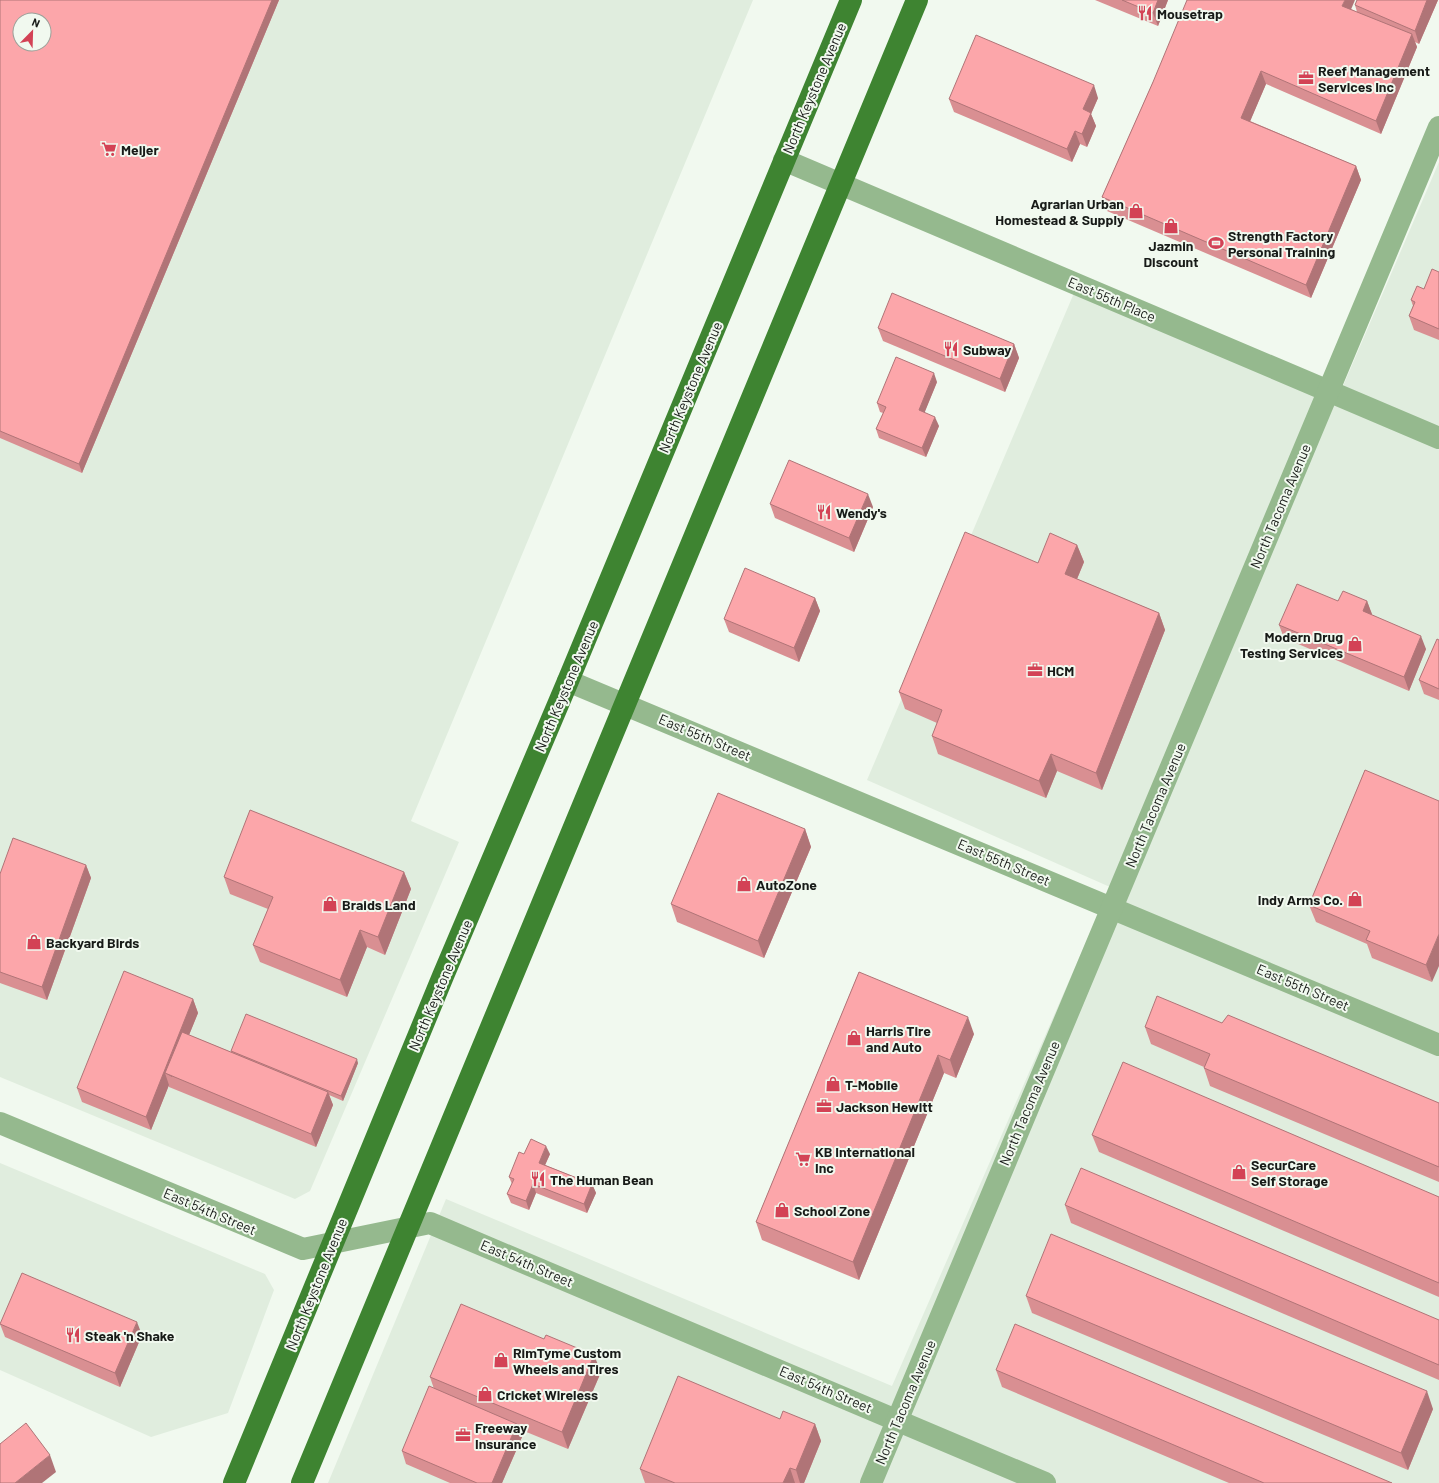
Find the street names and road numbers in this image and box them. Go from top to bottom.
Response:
street label: North Keystone Avenue [779,20,849,156]
street label: East 55th Place [1066,273,1158,325]
street label: North Keystone Avenue [655,319,725,455]
street label: North Tacoma Avenue [1246,441,1314,571]
street label: North Keystone Avenue [531,618,601,754]
street label: East 55th Street [656,710,754,764]
street label: North Tacoma Avenue [1121,740,1189,870]
street label: East 55th Street [955,835,1053,889]
street label: North Keystone Avenue [405,917,475,1053]
street label: East 55th Street [1254,960,1352,1014]
street label: North Tacoma Avenue [995,1038,1063,1168]
street label: East 54th Street [161,1184,259,1238]
street label: North Keystone Avenue [282,1215,350,1353]
street label: East 54th Street [478,1236,576,1290]
street label: North Tacoma Avenue [871,1337,939,1467]
street label: East 54th Street [777,1362,875,1416]

